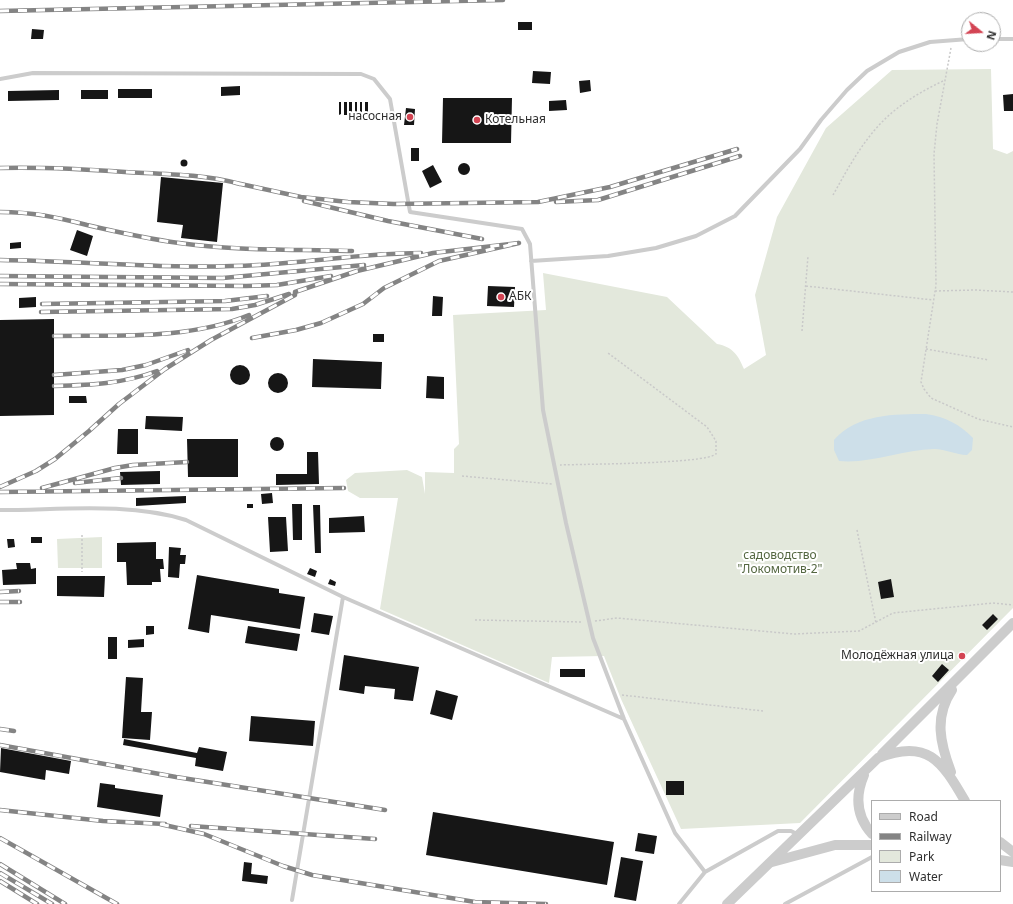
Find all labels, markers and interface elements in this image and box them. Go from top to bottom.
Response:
north arrow [961,12,1001,52]
text: N [983,29,1000,42]
place label: насосная [348,110,402,124]
marker: насосная [405,112,415,122]
place label: Котельная [485,113,546,127]
marker: Котельная [472,115,482,125]
place label: АБК [509,290,532,304]
marker: АБК [496,292,506,302]
park label: садоводство "Локомотив-2" [738,549,822,577]
place label: Молодёжная улица [841,649,954,663]
marker: Молодёжная улица [957,651,967,661]
legend [871,800,1001,892]
text: Road [909,808,938,825]
text: Railway [909,828,952,845]
text: Park [909,848,934,865]
text: Water [909,868,943,885]

